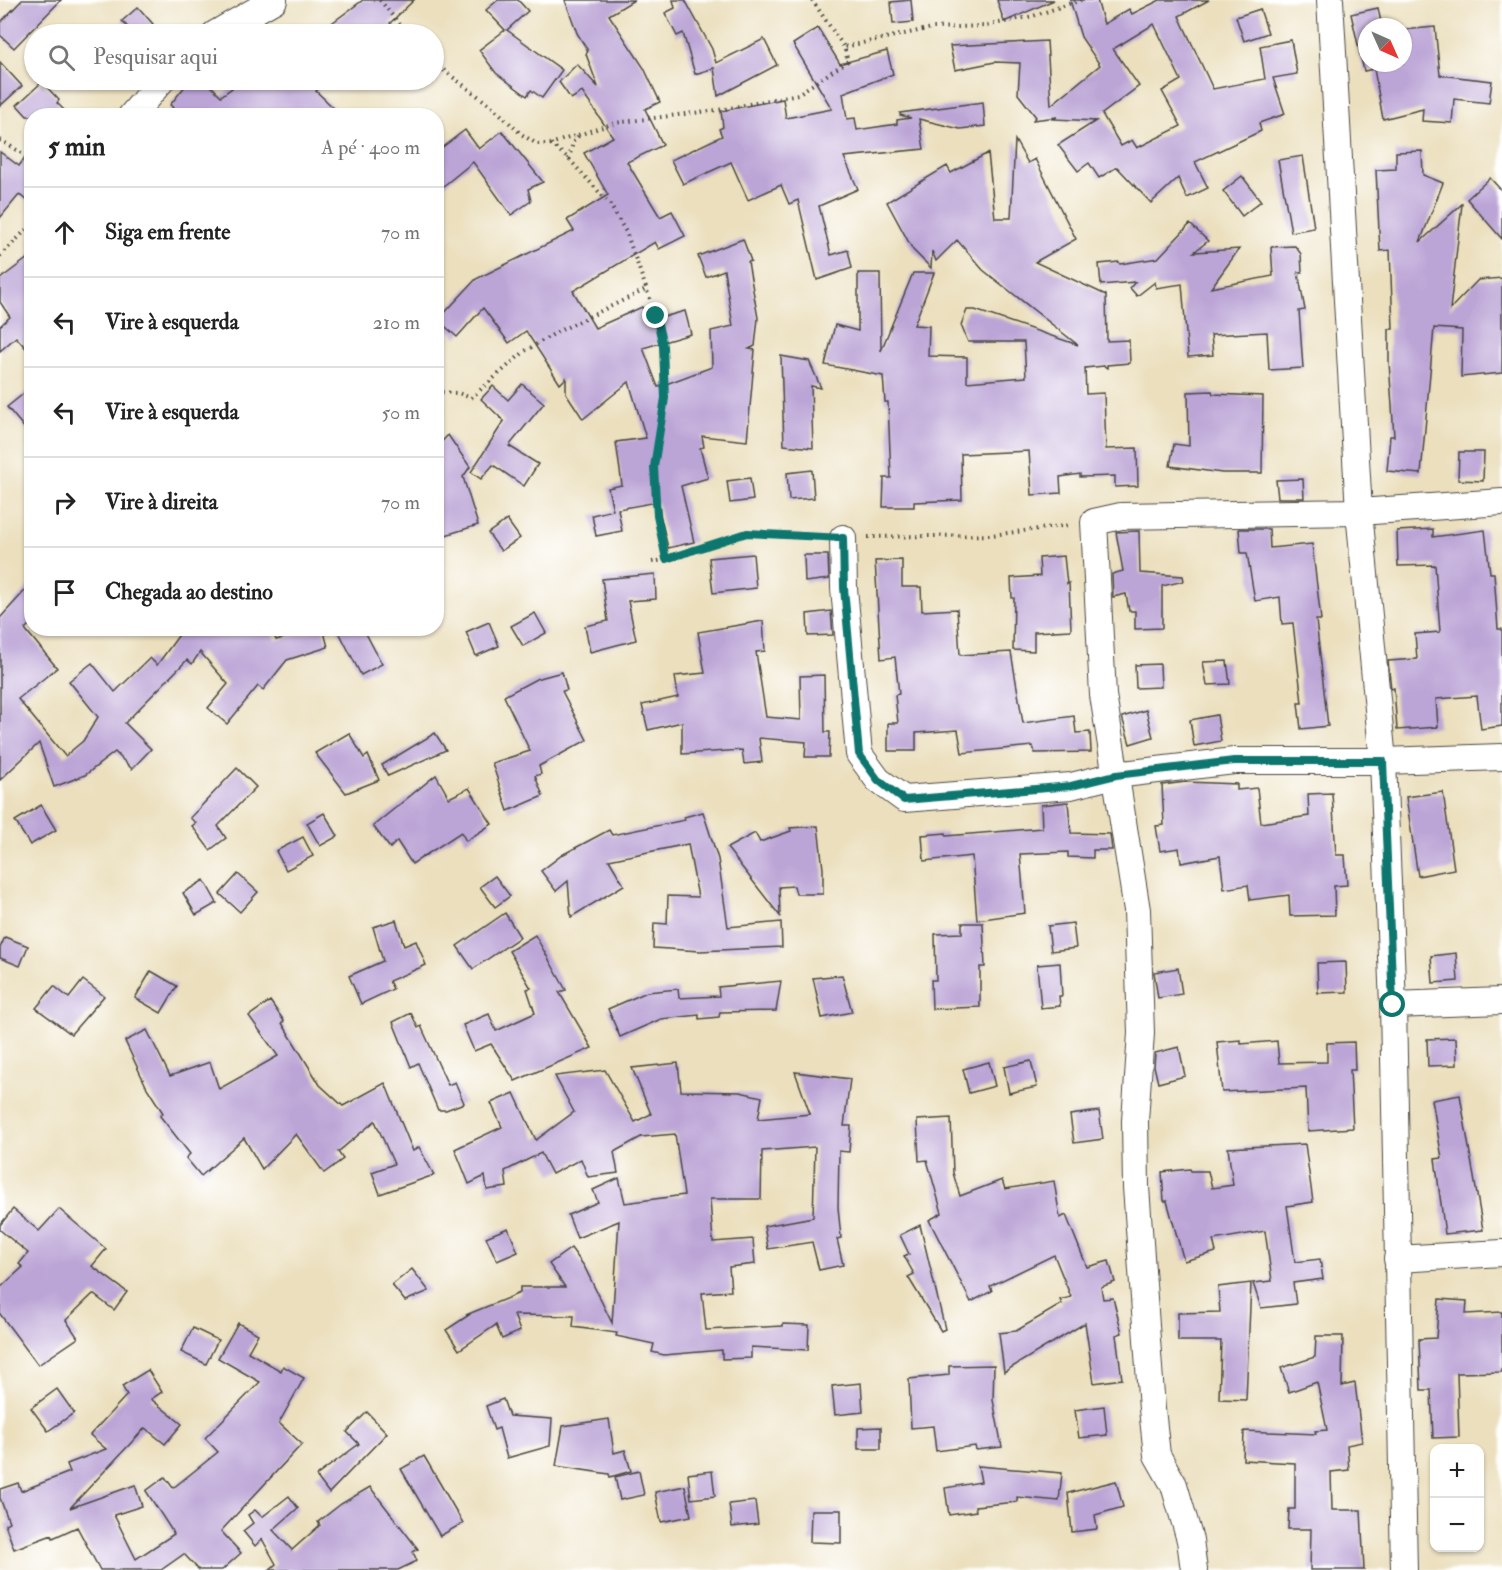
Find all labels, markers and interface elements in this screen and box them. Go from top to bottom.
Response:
north arrow [1358,18,1412,72]
search box [24,24,444,90]
icon: search [45,41,78,74]
text: Pesquisar aqui [93,43,218,71]
text: 5 min [48,131,105,163]
text: A pé · 400 m [321,135,420,160]
icon: ahead [48,216,81,249]
text: Siga em frente [105,218,230,246]
text: 70 m [381,220,420,245]
route end [642,302,668,328]
icon: left [48,306,81,339]
text: Vire à esquerda [105,308,239,336]
text: 210 m [373,310,420,335]
icon: left [48,396,81,429]
text: Vire à esquerda [105,398,239,426]
text: 50 m [381,400,420,425]
icon: right [48,486,81,519]
text: Vire à direita [105,488,218,516]
text: 70 m [381,490,420,515]
icon: arrive [48,576,81,609]
text: Chegada ao destino [105,578,273,606]
route start [1379,991,1405,1017]
map controls [1430,1444,1484,1552]
button: + [1430,1444,1484,1498]
button: − [1430,1498,1484,1552]

